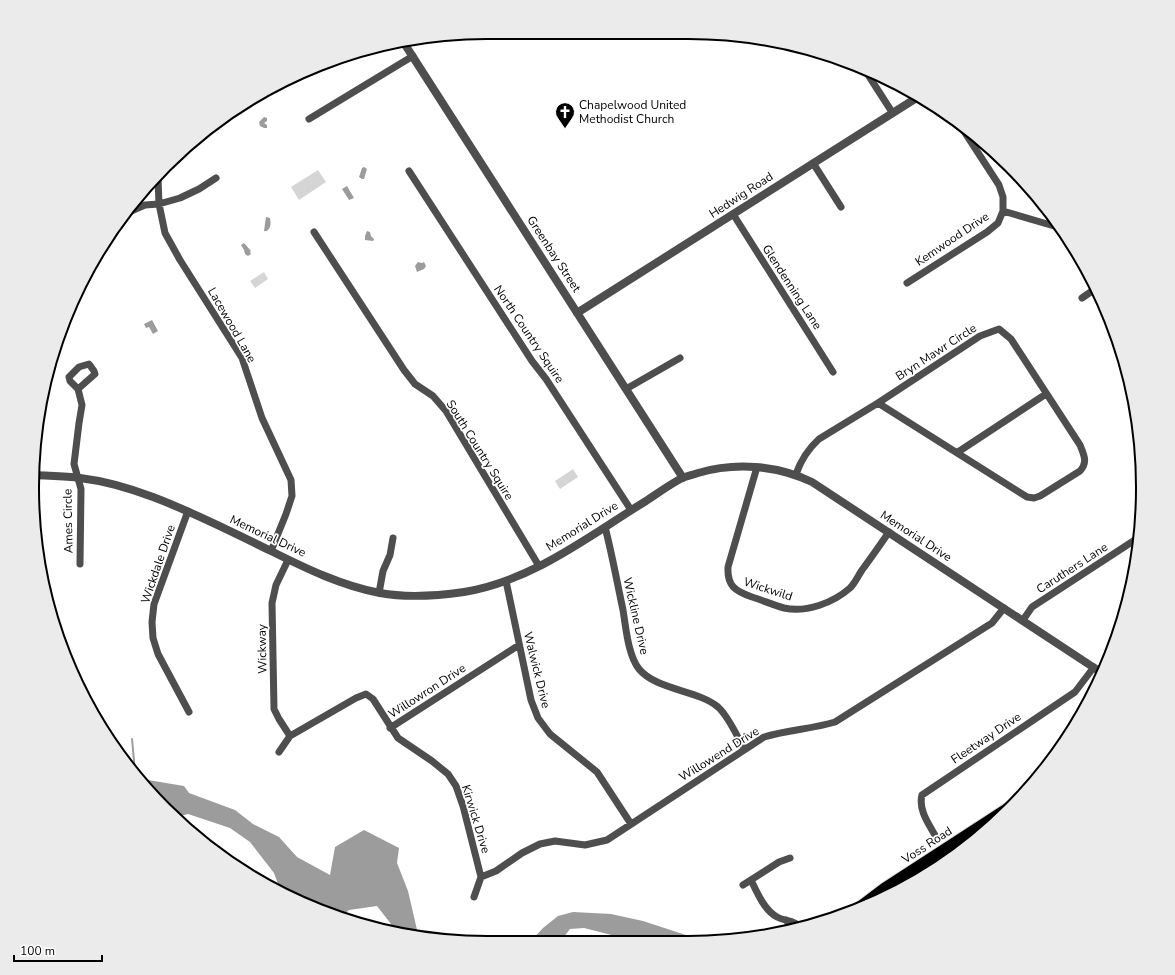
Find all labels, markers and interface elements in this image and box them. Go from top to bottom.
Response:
place label: Chapelwood United Methodist Church [579,97,686,127]
church icon: Chapelwood United Methodist Church [554,101,576,129]
street label: Hedwig Road [706,168,776,222]
street label: Kemwood Drive [912,208,992,270]
street label: Greenbay Street [523,213,585,296]
street label: Glendenning Lane [759,241,825,333]
street label: North Country Squire [490,282,568,386]
street label: Lacewood Lane [204,285,260,365]
street label: Bryn Mawr Circle [892,320,980,384]
street label: South Country Squire [443,397,517,503]
street label: Ames Circle [59,488,77,554]
street label: Memorial Drive [543,497,621,555]
street label: Memorial Drive [877,507,955,565]
street label: Memorial Drive [227,511,309,561]
street label: Wickdale Drive [137,523,179,605]
street label: Caruthers Lane [1033,539,1111,597]
street label: Wickwild [741,574,795,604]
street label: Wickline Drive [619,576,653,656]
street label: Wickway [254,623,270,674]
street label: Walwick Drive [520,630,554,710]
street label: Willowron Drive [385,660,469,722]
street label: Fleetway Drive [948,709,1024,767]
street label: Willowend Drive [676,723,762,785]
street label: Kirwick Drive [458,783,494,855]
street label: Voss Road [898,823,955,868]
scale bar [14,937,102,963]
text: 100 m [20,943,55,959]

